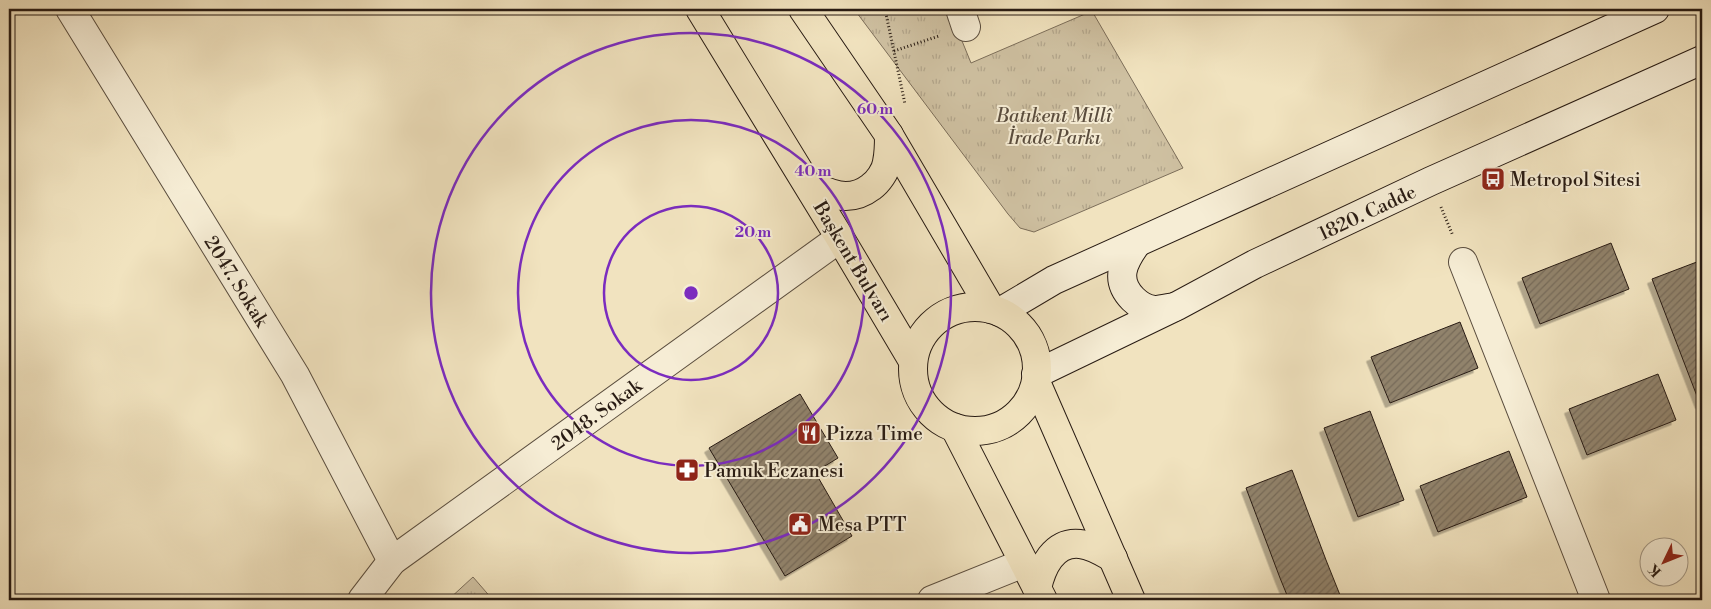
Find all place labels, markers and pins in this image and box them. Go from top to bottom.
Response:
bus stop icon: Metropol Sitesi [1480,166,1506,192]
place label: Metropol Sitesi [1510,168,1641,192]
centre of rings [682,284,700,302]
restaurant icon: Pizza Time [796,420,822,446]
place label: Pizza Time [826,422,923,446]
pharmacy icon: Pamuk Eczanesi [674,457,700,483]
place label: Pamuk Eczanesi [704,459,844,483]
public building icon: Mesa PTT [787,511,813,537]
place label: Mesa PTT [818,513,906,537]

